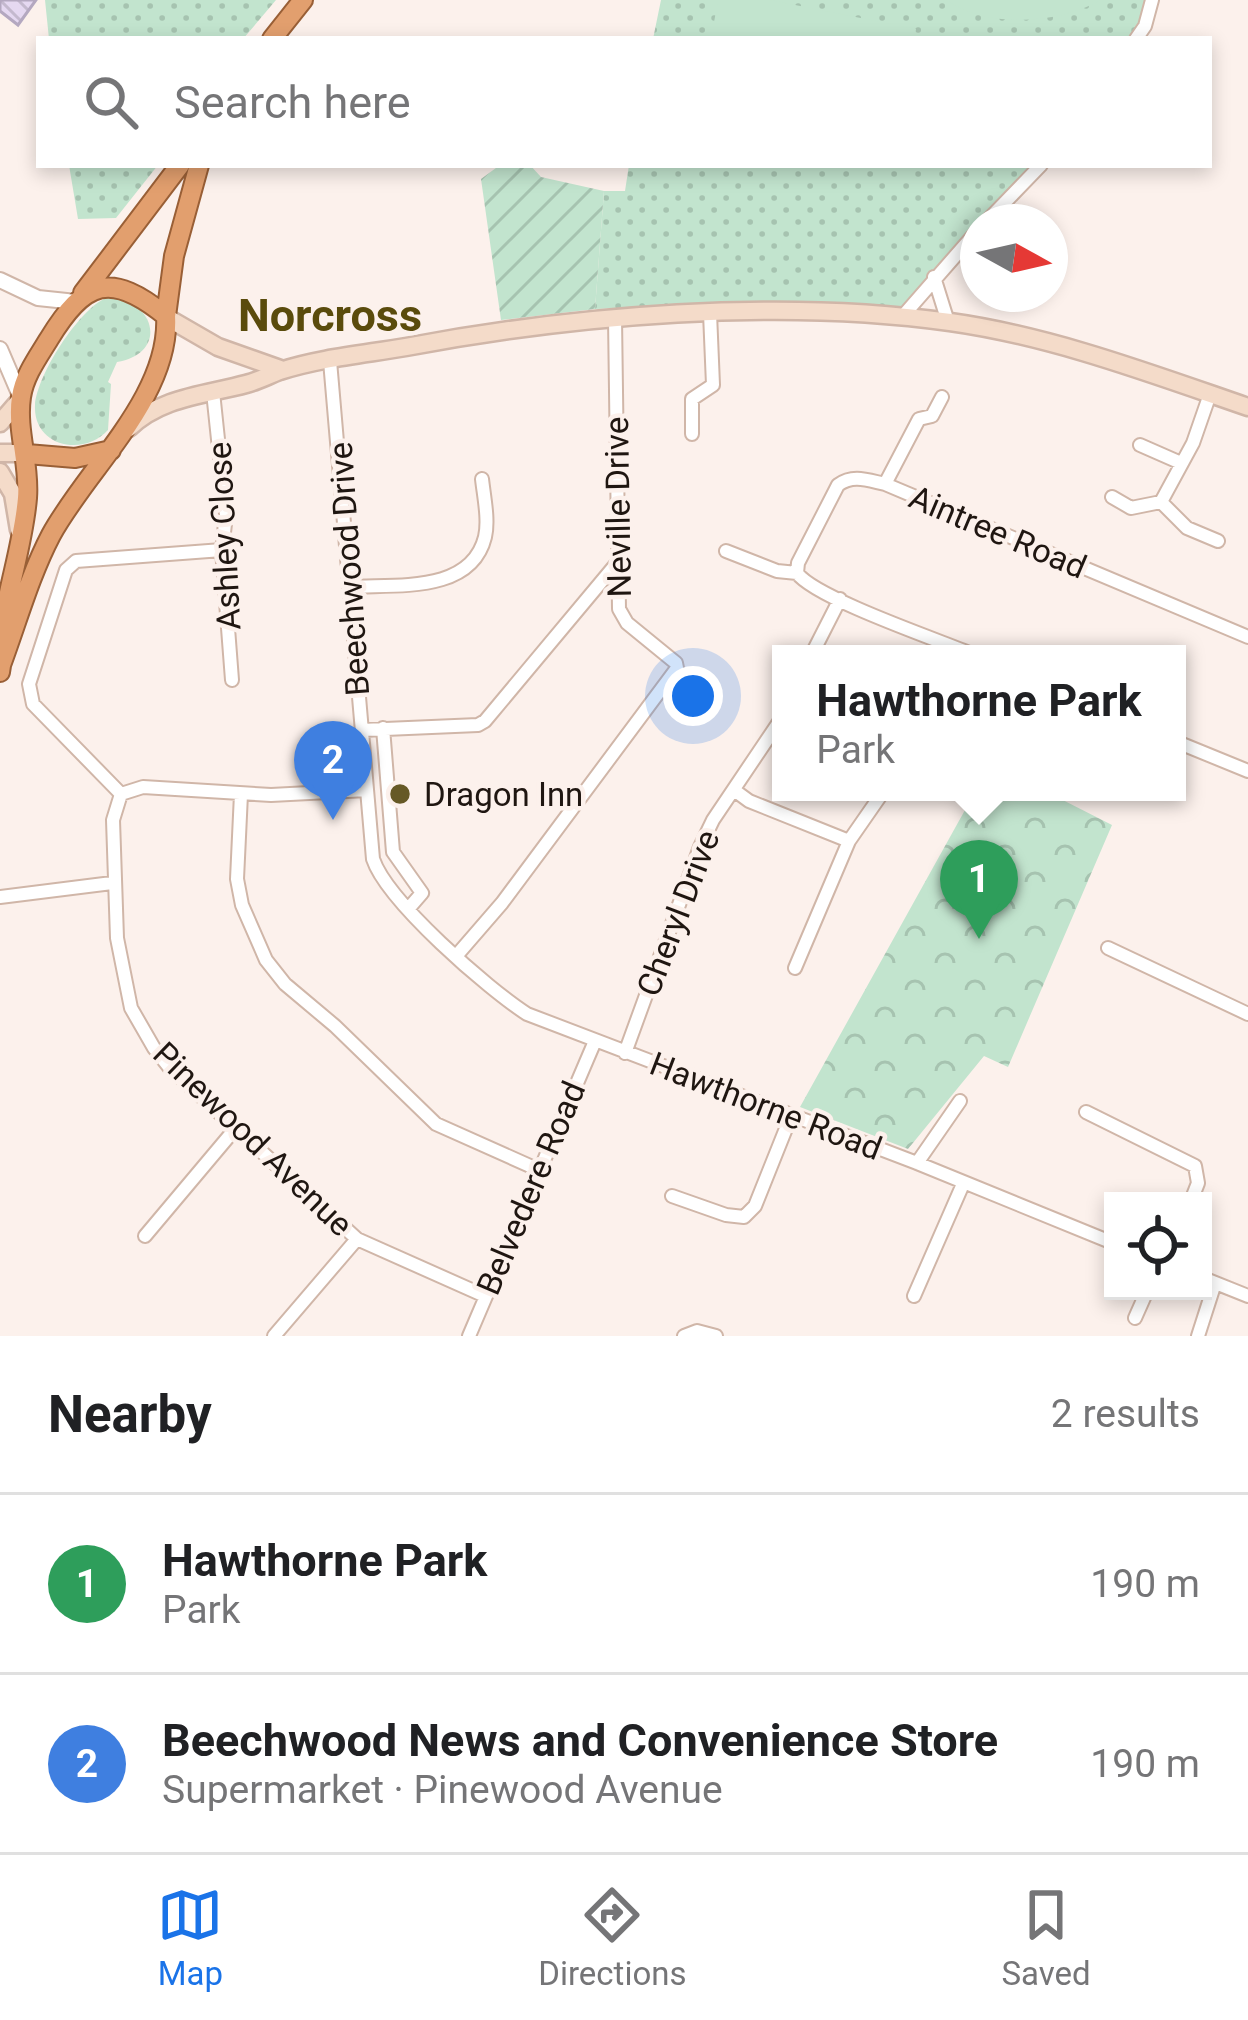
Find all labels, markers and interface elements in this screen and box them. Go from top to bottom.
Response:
search box [36,36,1212,168]
icon: search [78,69,144,135]
text: Search here [174,76,411,129]
north arrow [960,204,1068,312]
district label: Norcross [238,289,422,342]
street label: Neville Drive [597,416,639,598]
street label: Ashley Close [200,441,248,631]
street label: Beechwood Drive [321,441,377,697]
street label: Aintree Road [904,477,1092,587]
popup [772,645,1186,801]
your location [663,666,723,726]
text: Hawthorne Park [816,674,1142,727]
pin: 2 [294,721,372,820]
text: Park [816,727,895,773]
place label: Dragon Inn [424,775,583,814]
marker: Dragon Inn [387,781,413,807]
street label: Cheryl Drive [629,825,727,1001]
pin: 1 [940,840,1018,939]
street label: Pinewood Avenue [145,1034,361,1244]
street label: Hawthorne Road [645,1044,887,1168]
street label: Belvedere Road [469,1076,593,1300]
map controls [1104,1192,1212,1300]
button: locate [1104,1192,1212,1300]
text: Nearby [48,1385,212,1444]
text: 2 results [1051,1391,1200,1437]
text: Hawthorne Park [162,1534,487,1587]
text: 1 [76,1561,98,1607]
text: 190 m [1090,1561,1200,1607]
text: Park [162,1587,241,1633]
text: Beechwood News and Convenience Store [162,1714,998,1767]
text: 2 [76,1741,98,1787]
text: 190 m [1090,1741,1200,1787]
text: Supermarket · Pinewood Avenue [162,1767,723,1813]
tab: Map [157,1882,223,1993]
tab: Directions [538,1882,687,1993]
tab: Saved [1001,1882,1091,1993]

